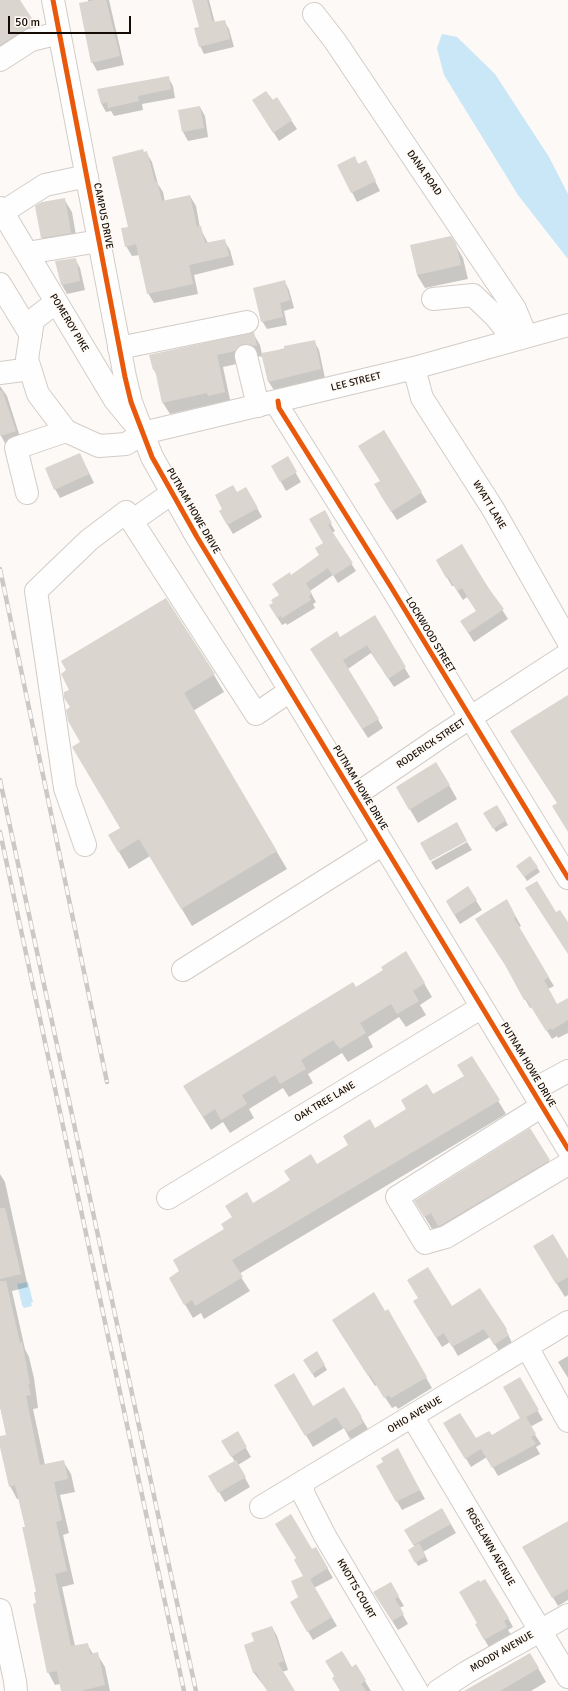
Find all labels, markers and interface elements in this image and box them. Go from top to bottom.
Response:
scale bar [10,8,133,34]
text: 50 m [15,15,40,30]
street label: DANA ROAD [404,148,444,198]
street label: CAMPUS DRIVE [91,182,115,250]
street label: POMEROY PIKE [47,292,91,354]
street label: LEE STREET [330,370,382,394]
street label: PUTNAM HOWE DRIVE [164,466,222,556]
street label: WYATT LANE [470,479,508,531]
street label: LOCKWOOD STREET [403,595,457,675]
street label: RODERICK STREET [394,717,468,771]
street label: PUTNAM HOWE DRIVE [330,743,390,833]
street label: PUTNAM HOWE DRIVE [498,1020,558,1110]
street label: OAK TREE LANE [292,1079,358,1125]
street label: OHIO AVENUE [386,1394,444,1436]
street label: ROSELAWN AVENUE [463,1506,517,1588]
street label: KNOTTS COURT [334,1557,378,1621]
street label: MOODY AVENUE [468,1629,536,1675]

